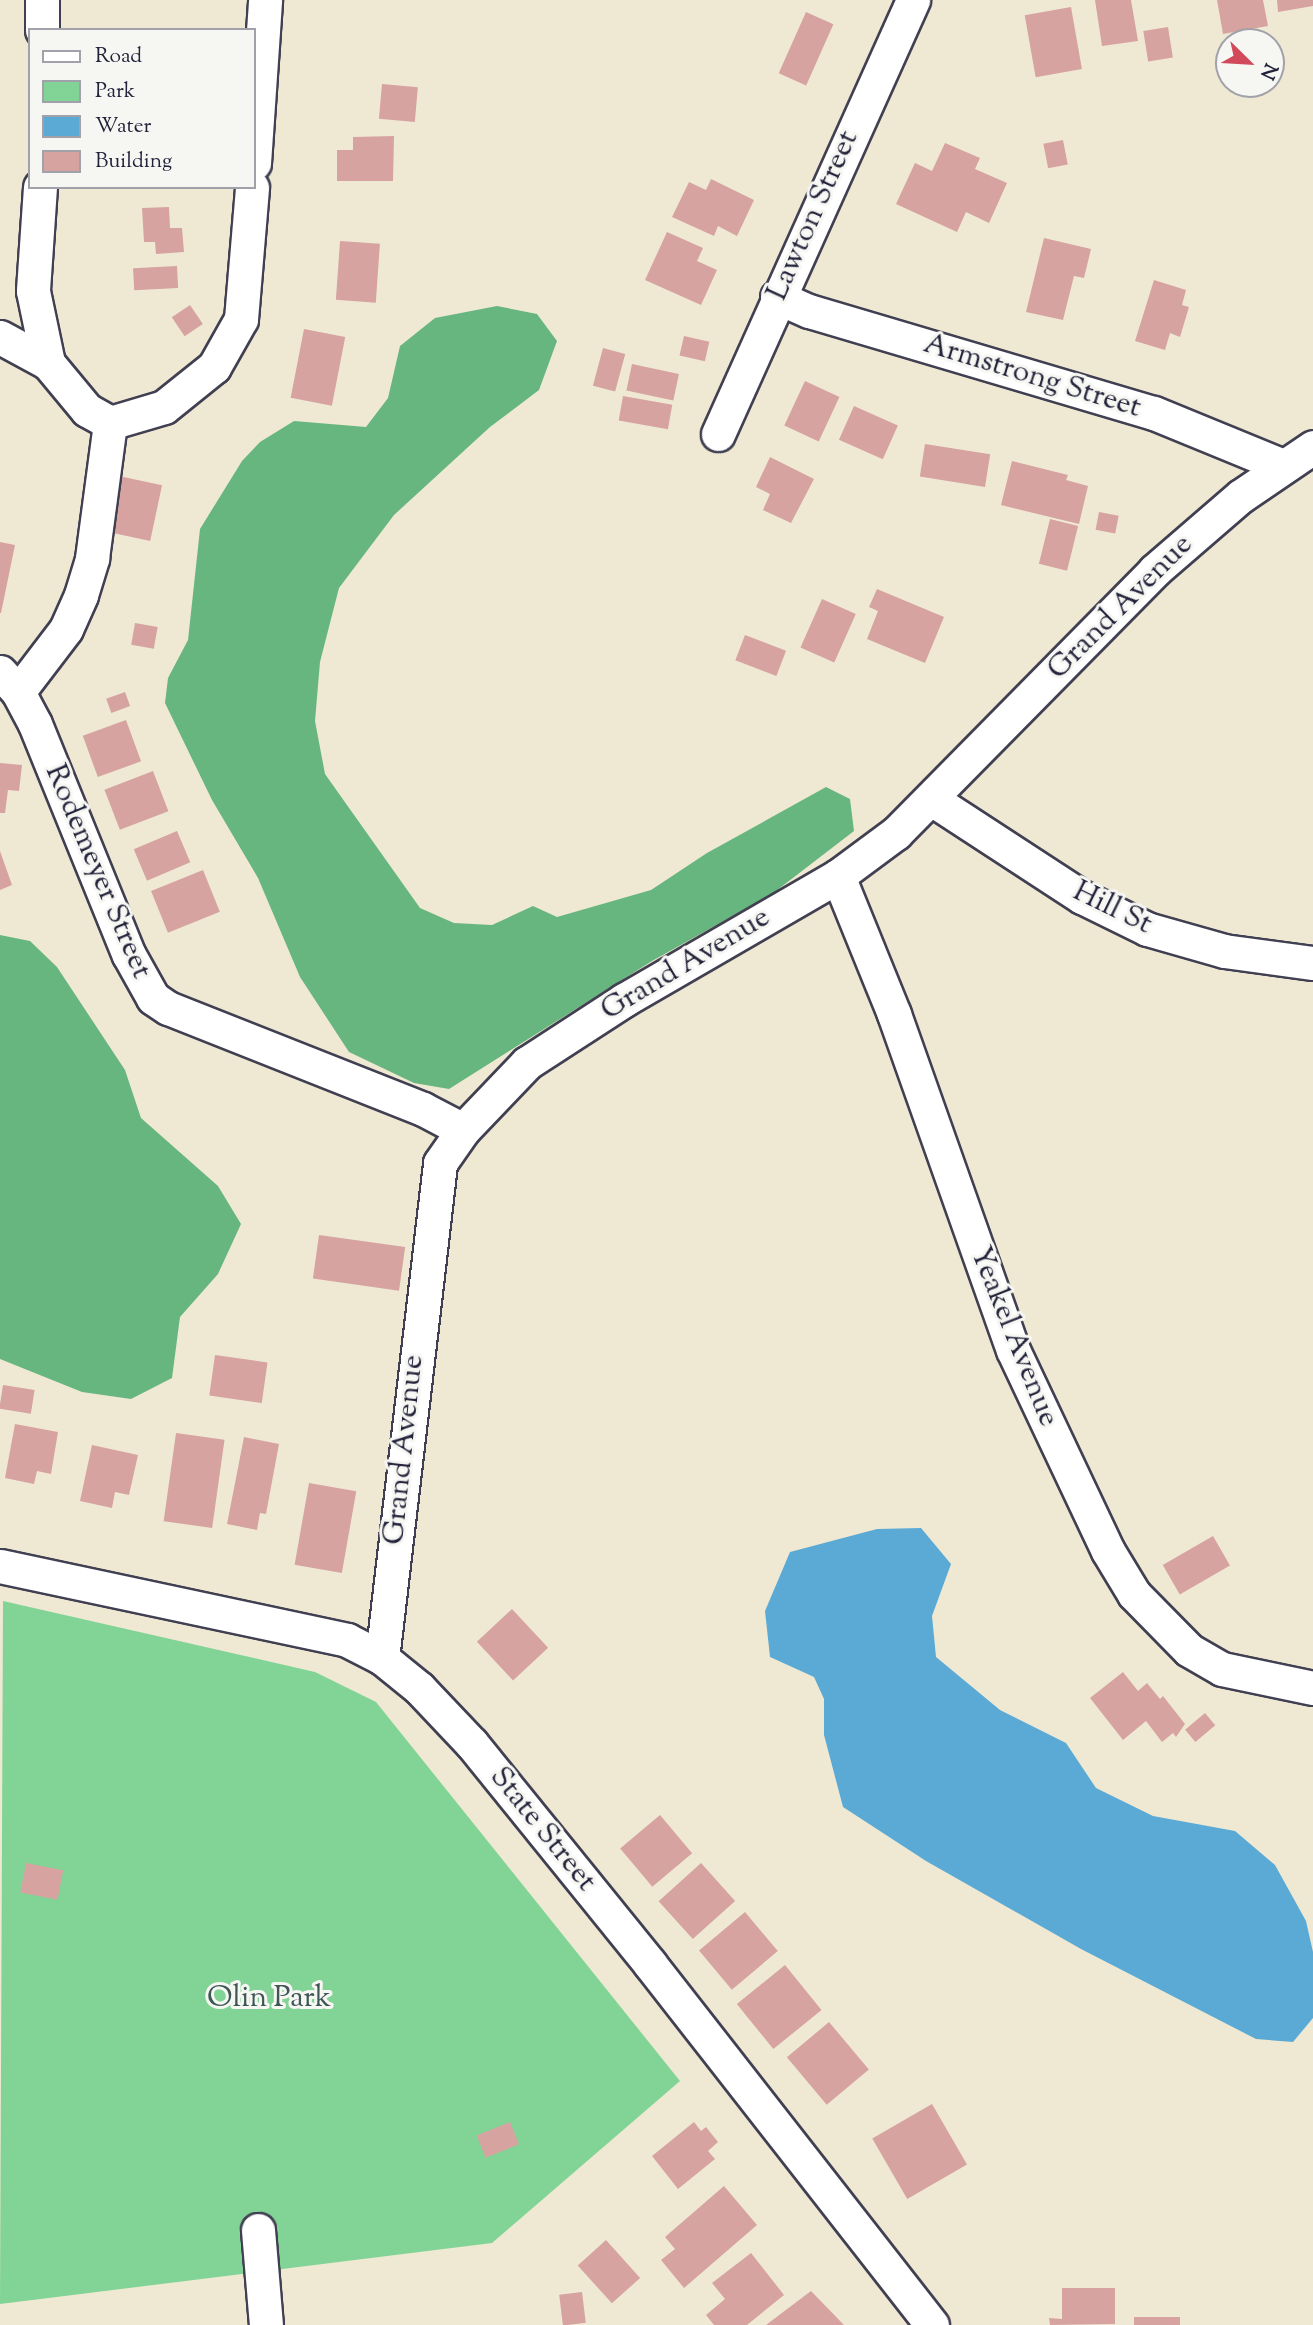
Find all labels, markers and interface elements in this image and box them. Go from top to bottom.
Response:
legend [28,28,256,189]
north arrow [1215,28,1285,98]
text: Road [95,42,142,72]
text: N [1252,59,1283,83]
text: Park [95,77,135,107]
text: Water [95,112,151,142]
street label: Lawton Street [761,125,867,307]
text: Building [95,147,172,177]
street label: Armstrong Street [919,327,1145,427]
street label: Grand Avenue [1041,528,1201,688]
street label: Rodemeyer Street [36,759,158,985]
street label: Hill St [1067,875,1157,943]
street label: Grand Avenue [595,900,777,1030]
street label: Yeakel Avenue [961,1242,1065,1432]
street label: Grand Avenue [377,1353,433,1547]
street label: State Street [481,1760,603,1900]
park label: Olin Park [207,1981,331,2017]

